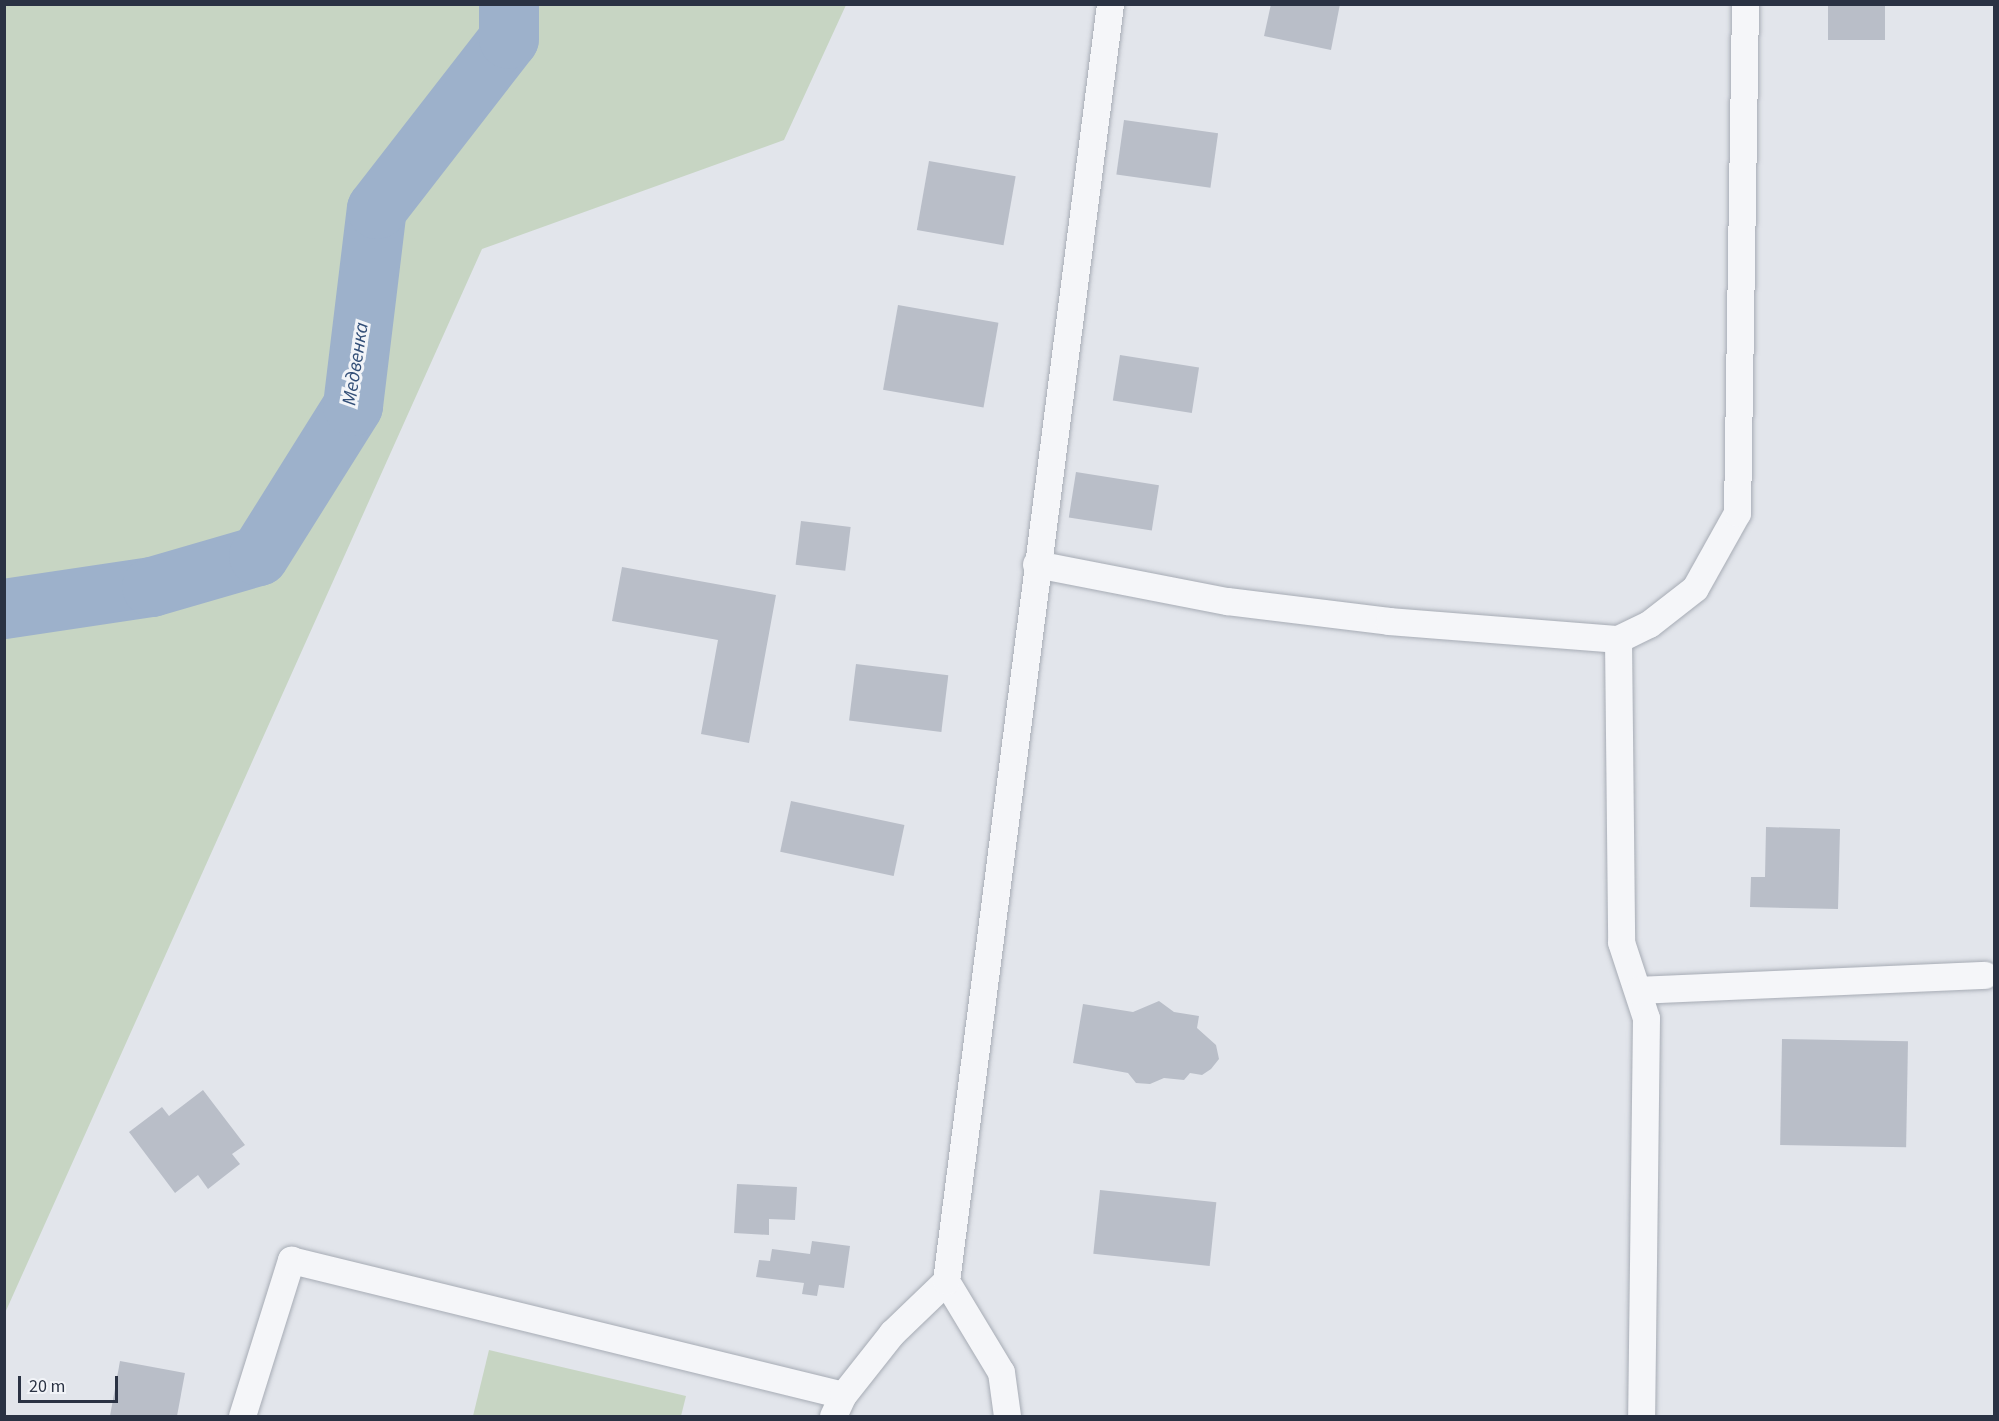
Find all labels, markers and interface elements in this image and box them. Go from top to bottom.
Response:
water label: Медвенка [338,321,374,407]
scale bar [21,1364,122,1402]
text: 20 m [29,1374,65,1399]

